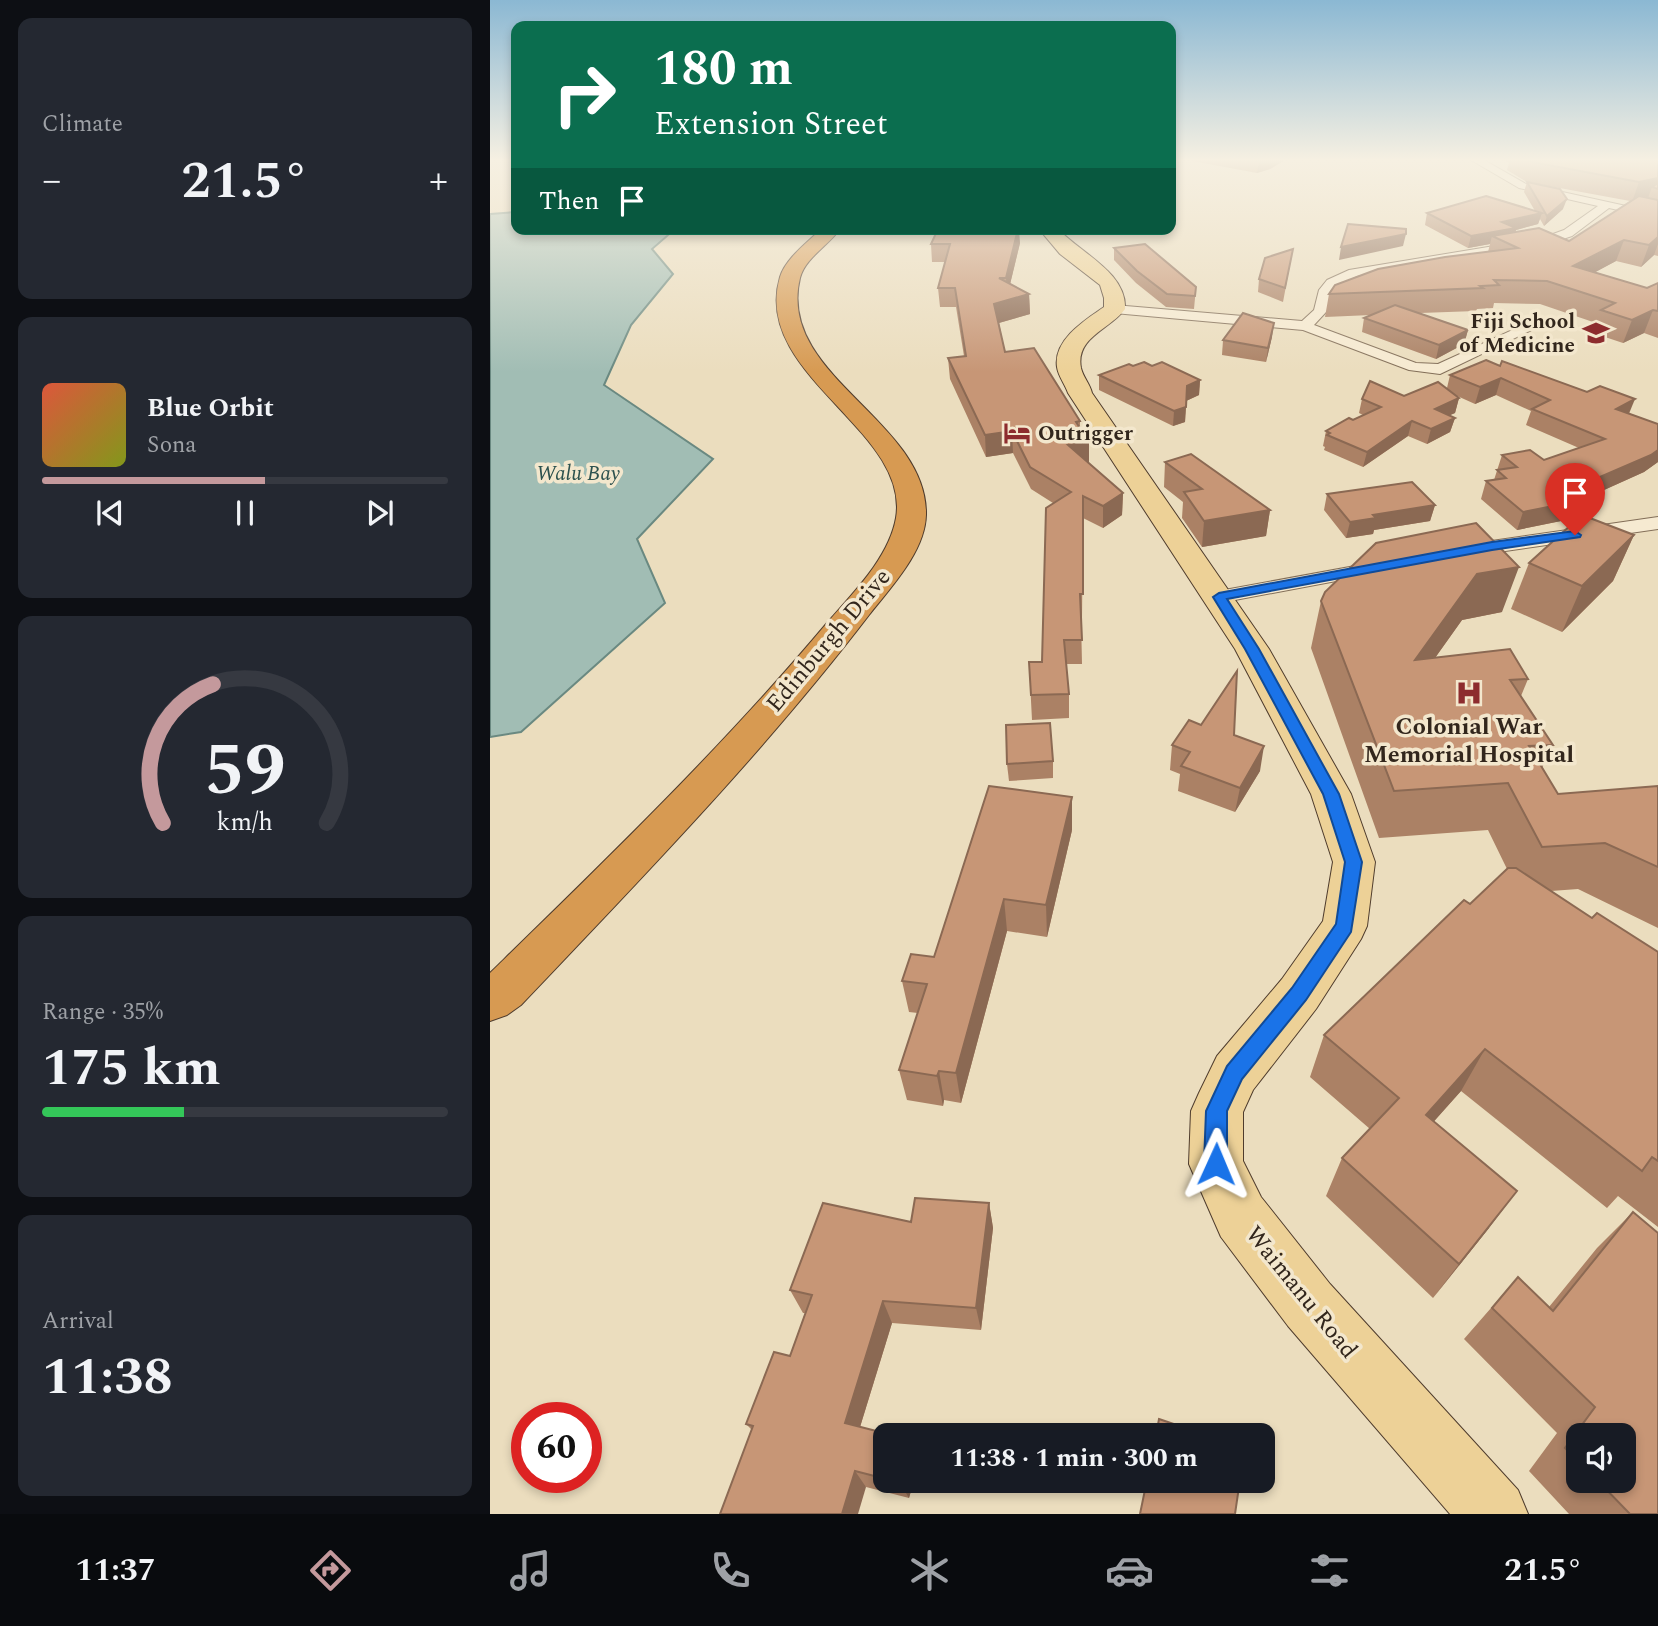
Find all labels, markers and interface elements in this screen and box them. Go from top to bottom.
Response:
text: 180 m [654,32,793,107]
icon: right [539,49,630,140]
text: Extension Street [654,100,888,149]
text: Climate [42,107,123,142]
text: 21.5° [181,142,309,221]
text: − [42,152,61,210]
text: + [429,152,448,210]
text: Then [539,181,599,221]
icon: arrive [613,182,651,220]
place label: Fiji School of Medicine [1459,306,1575,362]
school or university icon: Fiji School of Medicine [1581,318,1611,348]
text: Blue Orbit [147,388,274,428]
hotel icon: Outrigger [1002,418,1032,448]
place label: Outrigger [1038,418,1133,450]
text: Sona [147,428,197,463]
water label: Walu Bay [536,458,620,490]
pin [1545,463,1605,535]
icon: arrive [1556,474,1594,512]
icon: previous [91,494,129,532]
icon: pause [226,494,264,532]
icon: next [361,494,399,532]
street label: Edinburgh Drive [758,561,900,721]
hospital icon: Colonial War Memorial Hospital [1454,678,1484,708]
place label: Colonial War Memorial Hospital [1364,709,1574,773]
text: 59 [204,716,286,827]
text: km/h [217,804,273,842]
text: Range · 35% [42,995,163,1030]
text: 175 km [42,1029,221,1108]
position arrow [1179,1127,1253,1201]
street label: Waimanu Road [1236,1218,1366,1367]
text: Arrival [42,1304,114,1339]
text: 11:38 [42,1338,173,1417]
speed limit sign: 60 [511,1402,602,1493]
map controls [1566,1423,1636,1493]
button: sound [1566,1423,1636,1493]
text: 11:38 · 1 min · 300 m [950,1438,1198,1478]
text: 11:37 [75,1546,156,1595]
icon: directions [306,1546,355,1595]
icon: music [506,1546,555,1595]
icon: phone [706,1546,755,1595]
icon: climate [905,1546,954,1595]
icon: car [1105,1546,1154,1595]
icon: filters [1305,1546,1354,1595]
text: 21.5° [1504,1546,1583,1595]

